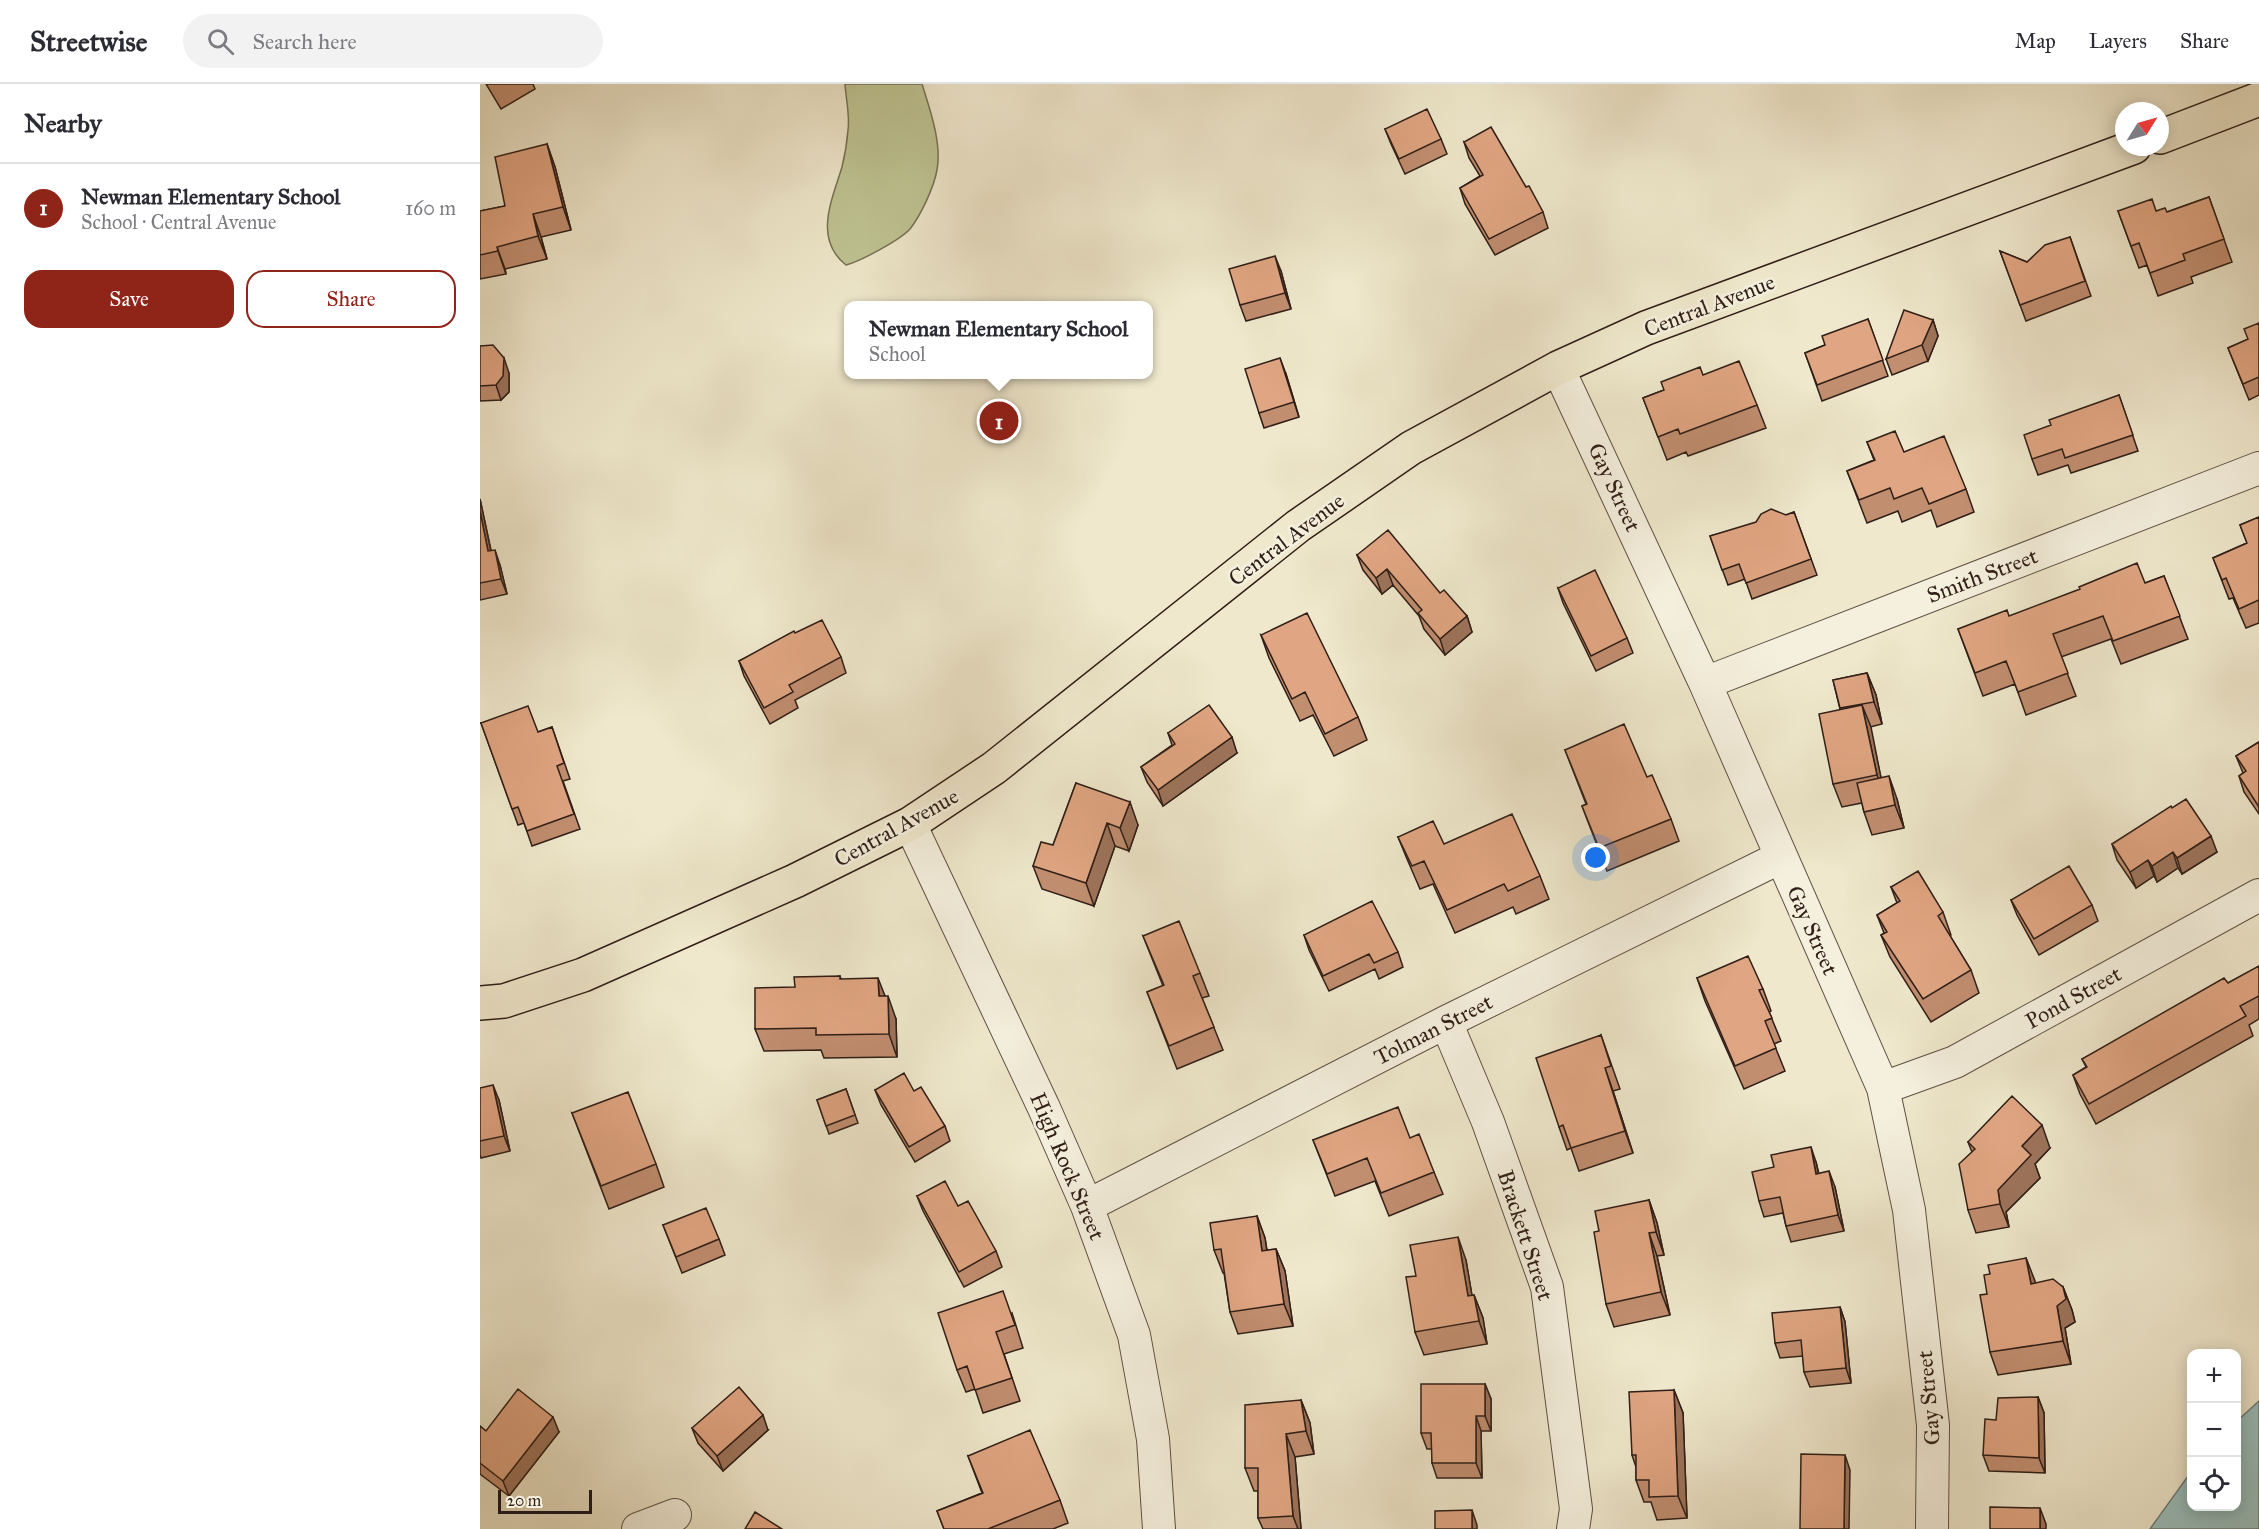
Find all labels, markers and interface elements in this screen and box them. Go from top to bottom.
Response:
search box [183,14,603,68]
text: Streetwise [30,24,147,59]
icon: search [204,25,237,58]
text: Search here [252,28,357,55]
text: Map [2015,28,2056,54]
text: Layers [2089,28,2147,54]
text: Share [2180,28,2229,54]
north arrow [2115,102,2169,156]
text: Nearby [24,107,102,139]
text: Newman Elementary School [81,183,340,210]
text: 1 [40,196,47,220]
text: 160 m [405,196,456,220]
text: School · Central Avenue [81,210,276,234]
street label: Central Avenue [1640,268,1778,343]
button: Save [24,270,234,328]
button: Share [246,270,456,328]
popup [844,301,1153,379]
text: Newman Elementary School [869,315,1128,342]
text: School [869,342,926,366]
pin: 1 [980,398,1018,444]
street label: Gay Street [1582,439,1647,536]
street label: Central Avenue [1223,487,1350,592]
street label: Smith Street [1923,542,2042,609]
street label: Central Avenue [829,782,963,873]
your location [1581,843,1610,872]
street label: Gay Street [1781,881,1844,979]
street label: Pond Street [2020,960,2126,1035]
street label: Tolman Street [1369,988,1497,1071]
street label: High Rock Street [1024,1088,1111,1244]
street label: Brackett Street [1492,1167,1559,1304]
street label: Gay Street [1911,1349,1946,1446]
map controls [2187,1349,2241,1511]
button: + [2187,1349,2241,1403]
button: − [2187,1403,2241,1457]
button: locate [2187,1457,2241,1511]
scale bar [498,1487,592,1514]
text: 20 m [507,1491,541,1510]

